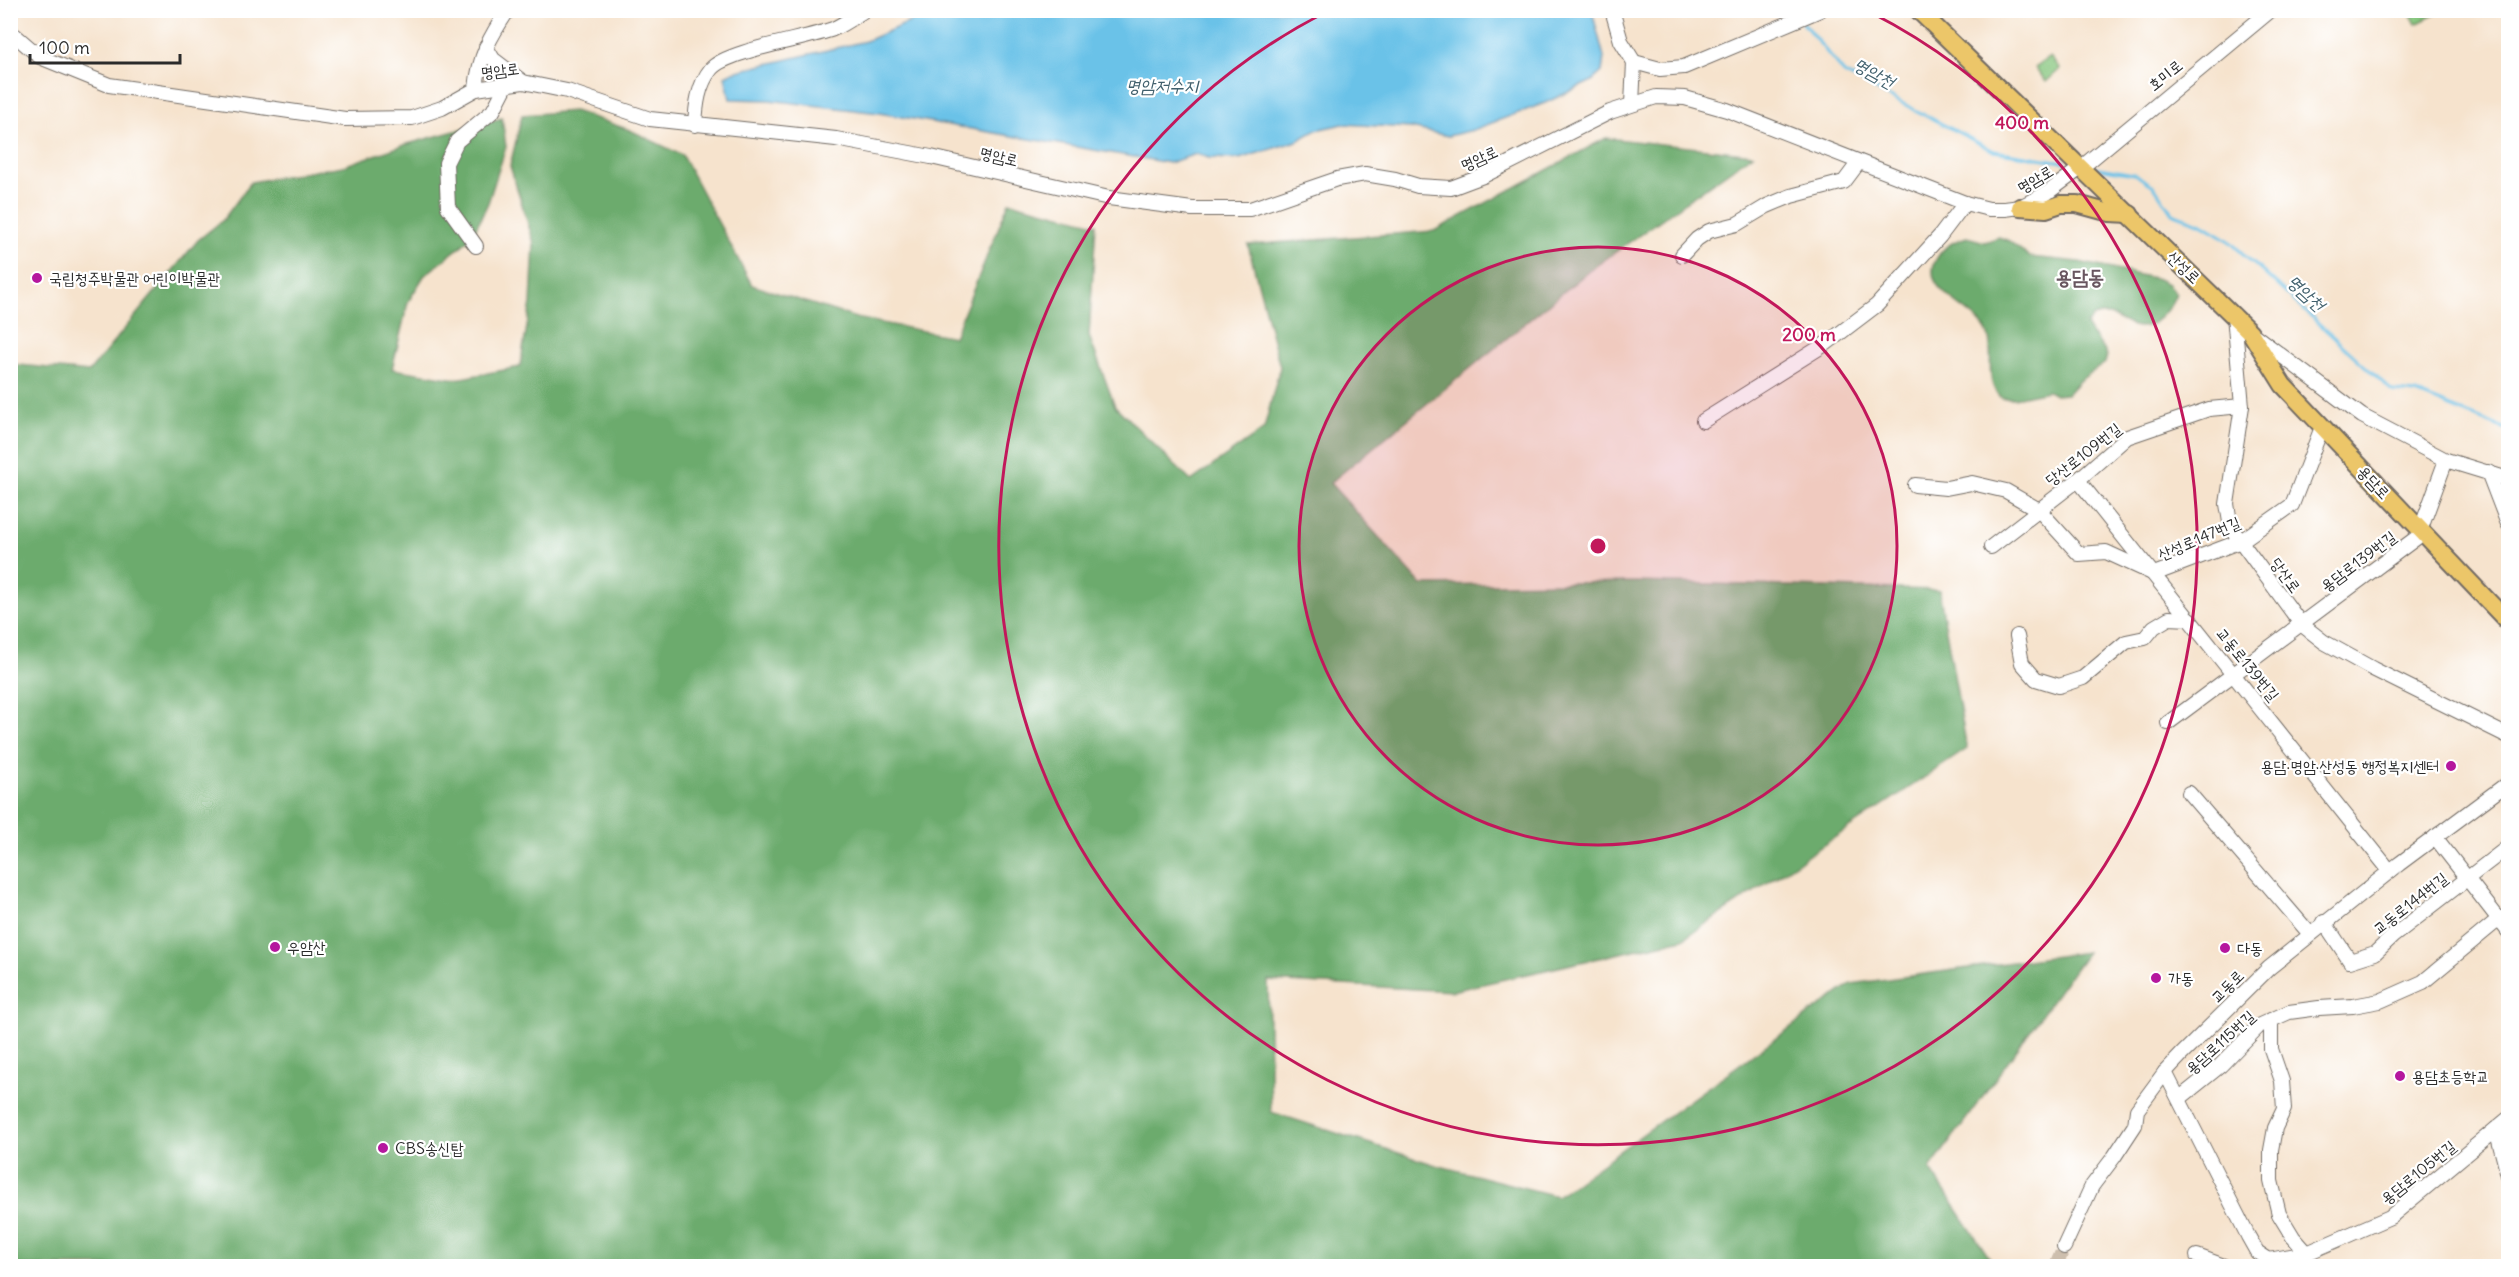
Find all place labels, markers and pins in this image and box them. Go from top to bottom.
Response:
place label: 국립청주박물관 어린이박물관 [49,268,220,288]
marker: 국립청주박물관 어린이박물관 [30,271,44,285]
centre of rings [1588,536,1608,556]
place label: 용담·명암·산성동 행정복지센터 [2261,756,2439,776]
marker: 용담·명암·산성동 행정복지센터 [2444,759,2458,773]
place label: 우암산 [287,937,326,957]
place label: 다동 [2237,938,2263,958]
marker: 우암산 [268,940,282,954]
marker: 다동 [2218,941,2232,955]
place label: 가동 [2168,968,2194,988]
marker: 가동 [2149,971,2163,985]
place label: 용담초등학교 [2412,1066,2489,1086]
marker: 용담초등학교 [2393,1069,2407,1083]
place label: CBS송신탑 [395,1138,464,1158]
marker: CBS송신탑 [376,1141,390,1155]

